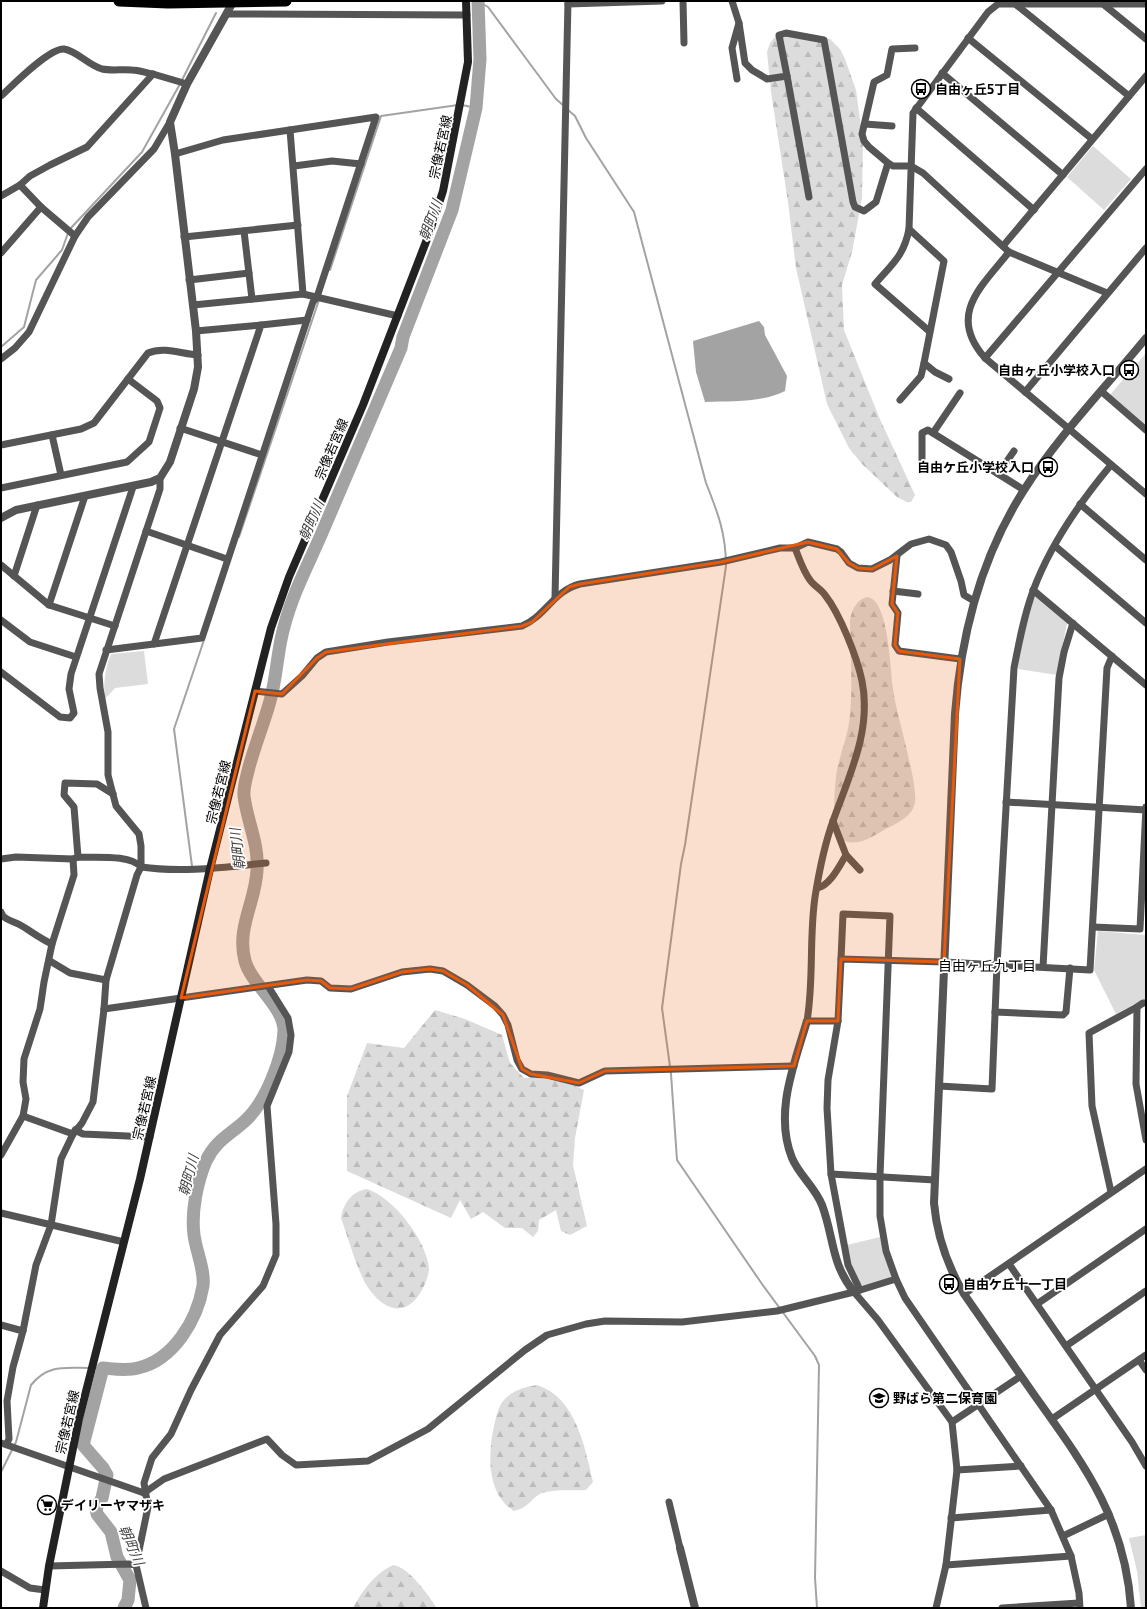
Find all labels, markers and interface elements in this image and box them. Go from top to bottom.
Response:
bus stop icon: 自由ヶ丘5丁目 [910,78,932,100]
place label: 自由ヶ丘5丁目 [935,81,1020,97]
street label: 宗像若宮線 [425,114,455,180]
water label: 朝町川 [415,195,446,243]
bus stop icon: 自由ヶ丘小学校入口 [1118,359,1140,381]
place label: 自由ヶ丘小学校入口 [998,362,1115,378]
street label: 宗像若宮線 [311,416,351,482]
bus stop icon: 自由ケ丘小学校入口 [1037,456,1059,478]
place label: 自由ケ丘小学校入口 [917,459,1034,475]
water label: 朝町川 [295,496,328,543]
street label: 宗像若宮線 [202,759,234,825]
water label: 朝町川 [226,825,248,871]
district label: 自由ヶ丘九丁目 [938,957,1036,974]
street label: 宗像若宮線 [129,1075,159,1141]
water label: 朝町川 [174,1151,202,1197]
bus stop icon: 自由ケ丘十一丁目 [938,1273,960,1295]
place label: 自由ケ丘十一丁目 [963,1276,1067,1292]
school or university icon: 野ばら第二保育園 [868,1387,890,1409]
street label: 宗像若宮線 [52,1389,82,1455]
place label: 野ばら第二保育園 [893,1390,997,1406]
supermarket icon: デイリーヤマザキ [36,1494,58,1516]
place label: デイリーヤマザキ [61,1497,165,1513]
water label: 朝町川 [116,1522,149,1569]

